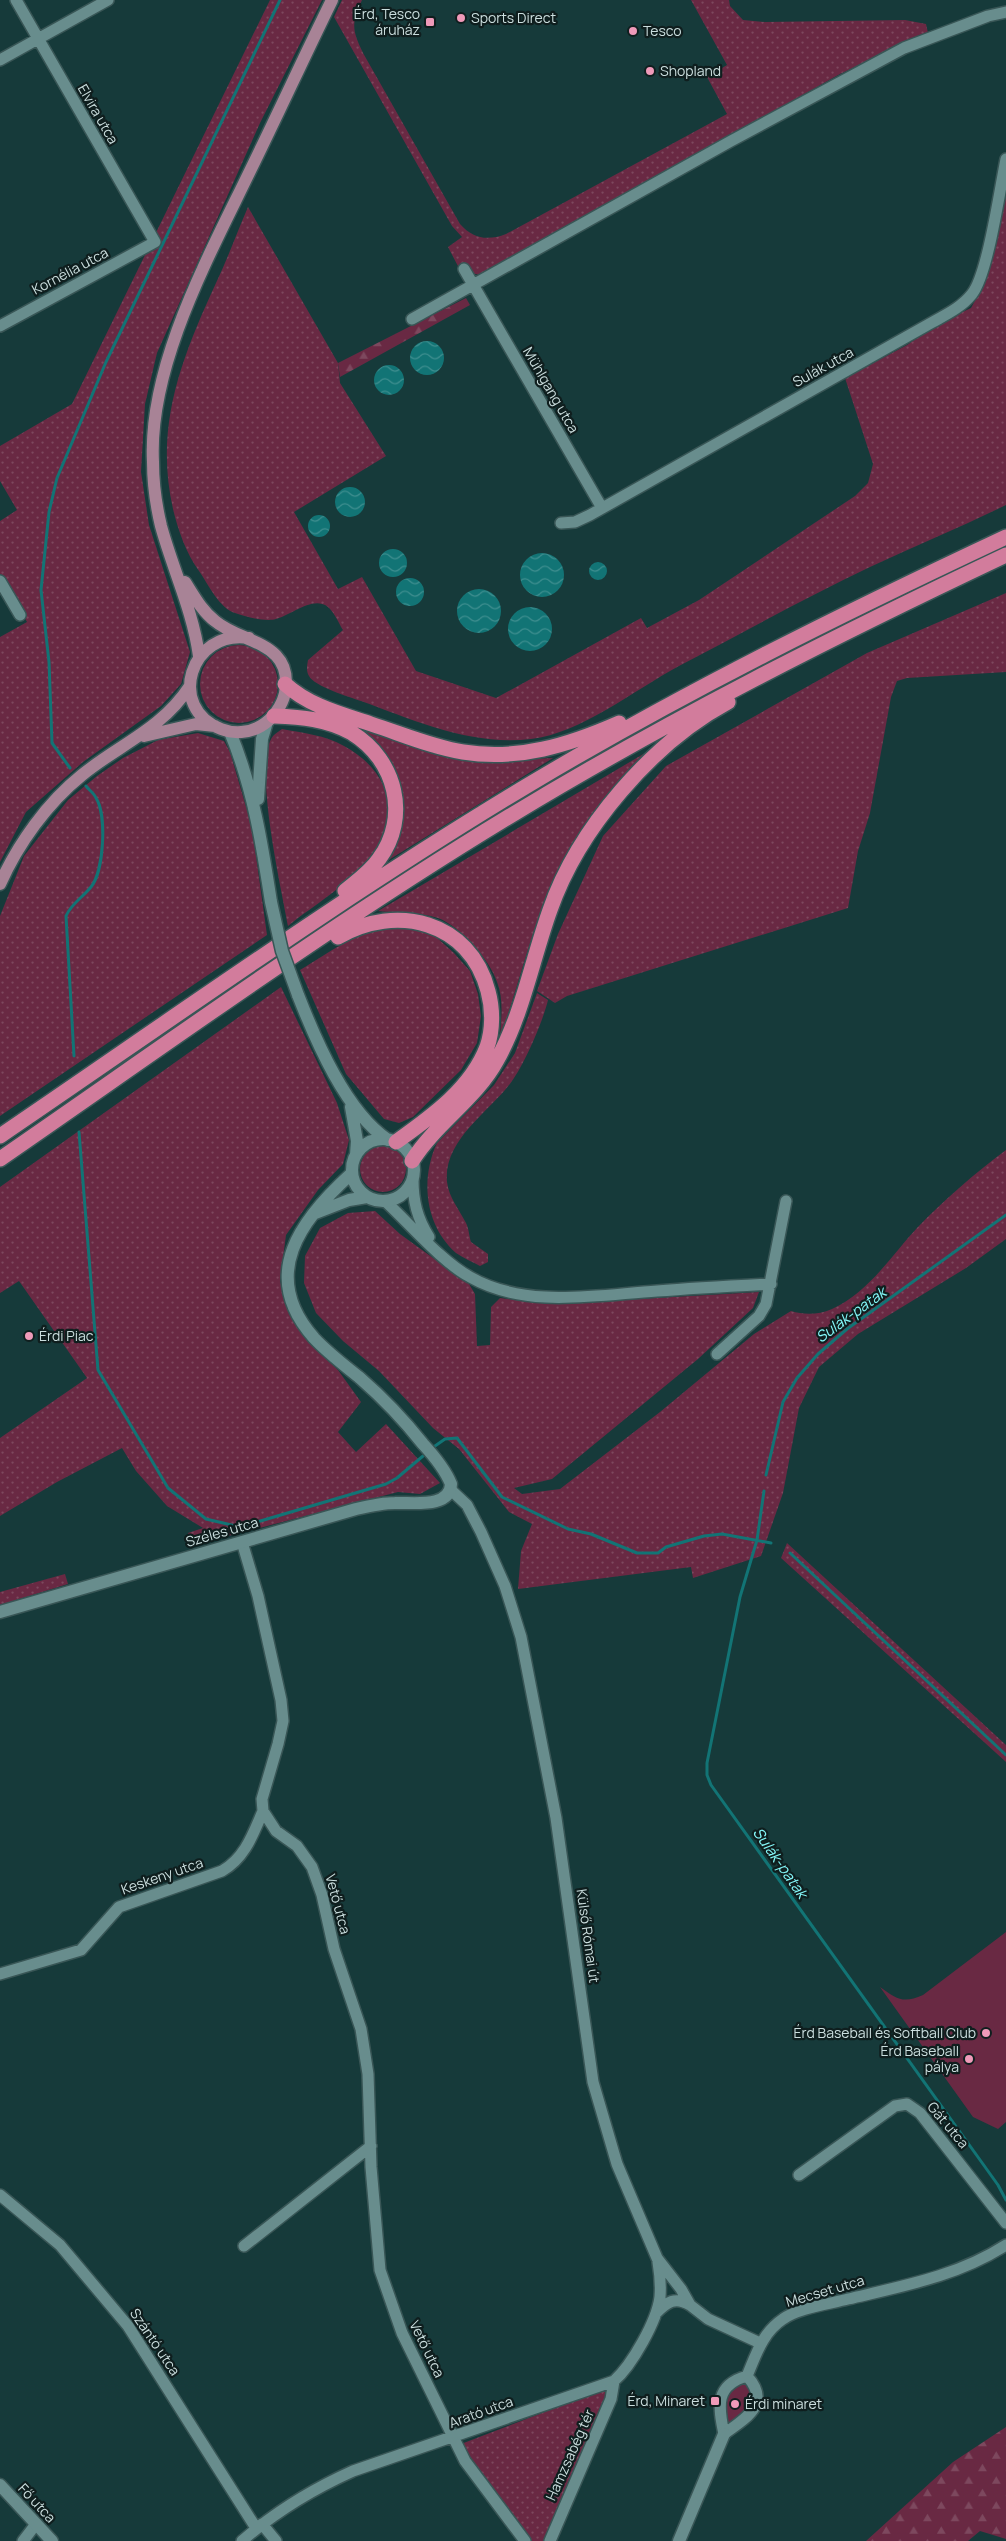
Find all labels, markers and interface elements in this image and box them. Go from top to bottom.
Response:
place label: Érd, Tesco áruház [354,4,420,39]
place label: Sports Direct [471,8,557,27]
marker: Sports Direct [455,12,467,24]
marker: Érd, Tesco áruház [424,16,436,28]
place label: Tesco [643,21,682,40]
marker: Tesco [627,25,639,37]
place label: Shopland [660,61,721,80]
marker: Shopland [644,65,656,77]
street label: Elvira utca [74,80,123,147]
street label: Kornélia utca [28,242,111,299]
street label: Sulák utca [789,342,857,391]
street label: Mühlgang utca [519,343,584,436]
water label: Sulák-patak [811,1280,892,1347]
place label: Érdi Piac [39,1326,94,1345]
marker: Érdi Piac [23,1330,35,1342]
street label: Széles utca [183,1512,260,1551]
water label: Sulák-patak [748,1823,814,1905]
street label: Keskeny utca [118,1853,205,1898]
street label: Vető utca [321,1872,356,1936]
street label: Külső Római út [573,1888,605,1984]
place label: Érd Baseball és Softball Club [794,2023,976,2042]
marker: Érd Baseball és Softball Club [980,2027,992,2039]
place label: Érd Baseball pálya [881,2041,959,2076]
marker: Érd Baseball pálya [963,2053,975,2065]
street label: Gát utca [923,2097,973,2152]
street label: Mecset utca [783,2270,866,2311]
street label: Szántó utca [126,2304,185,2379]
street label: Vető utca [405,2317,449,2381]
street label: Arató utca [446,2391,516,2432]
place label: Érd, Minaret [627,2391,705,2410]
place label: Érdi minaret [745,2394,823,2413]
marker: Érd, Minaret [709,2395,721,2407]
marker: Érdi minaret [729,2398,741,2410]
street label: Hamzsabég tér [541,2406,598,2504]
street label: Fő utca [14,2479,60,2526]

